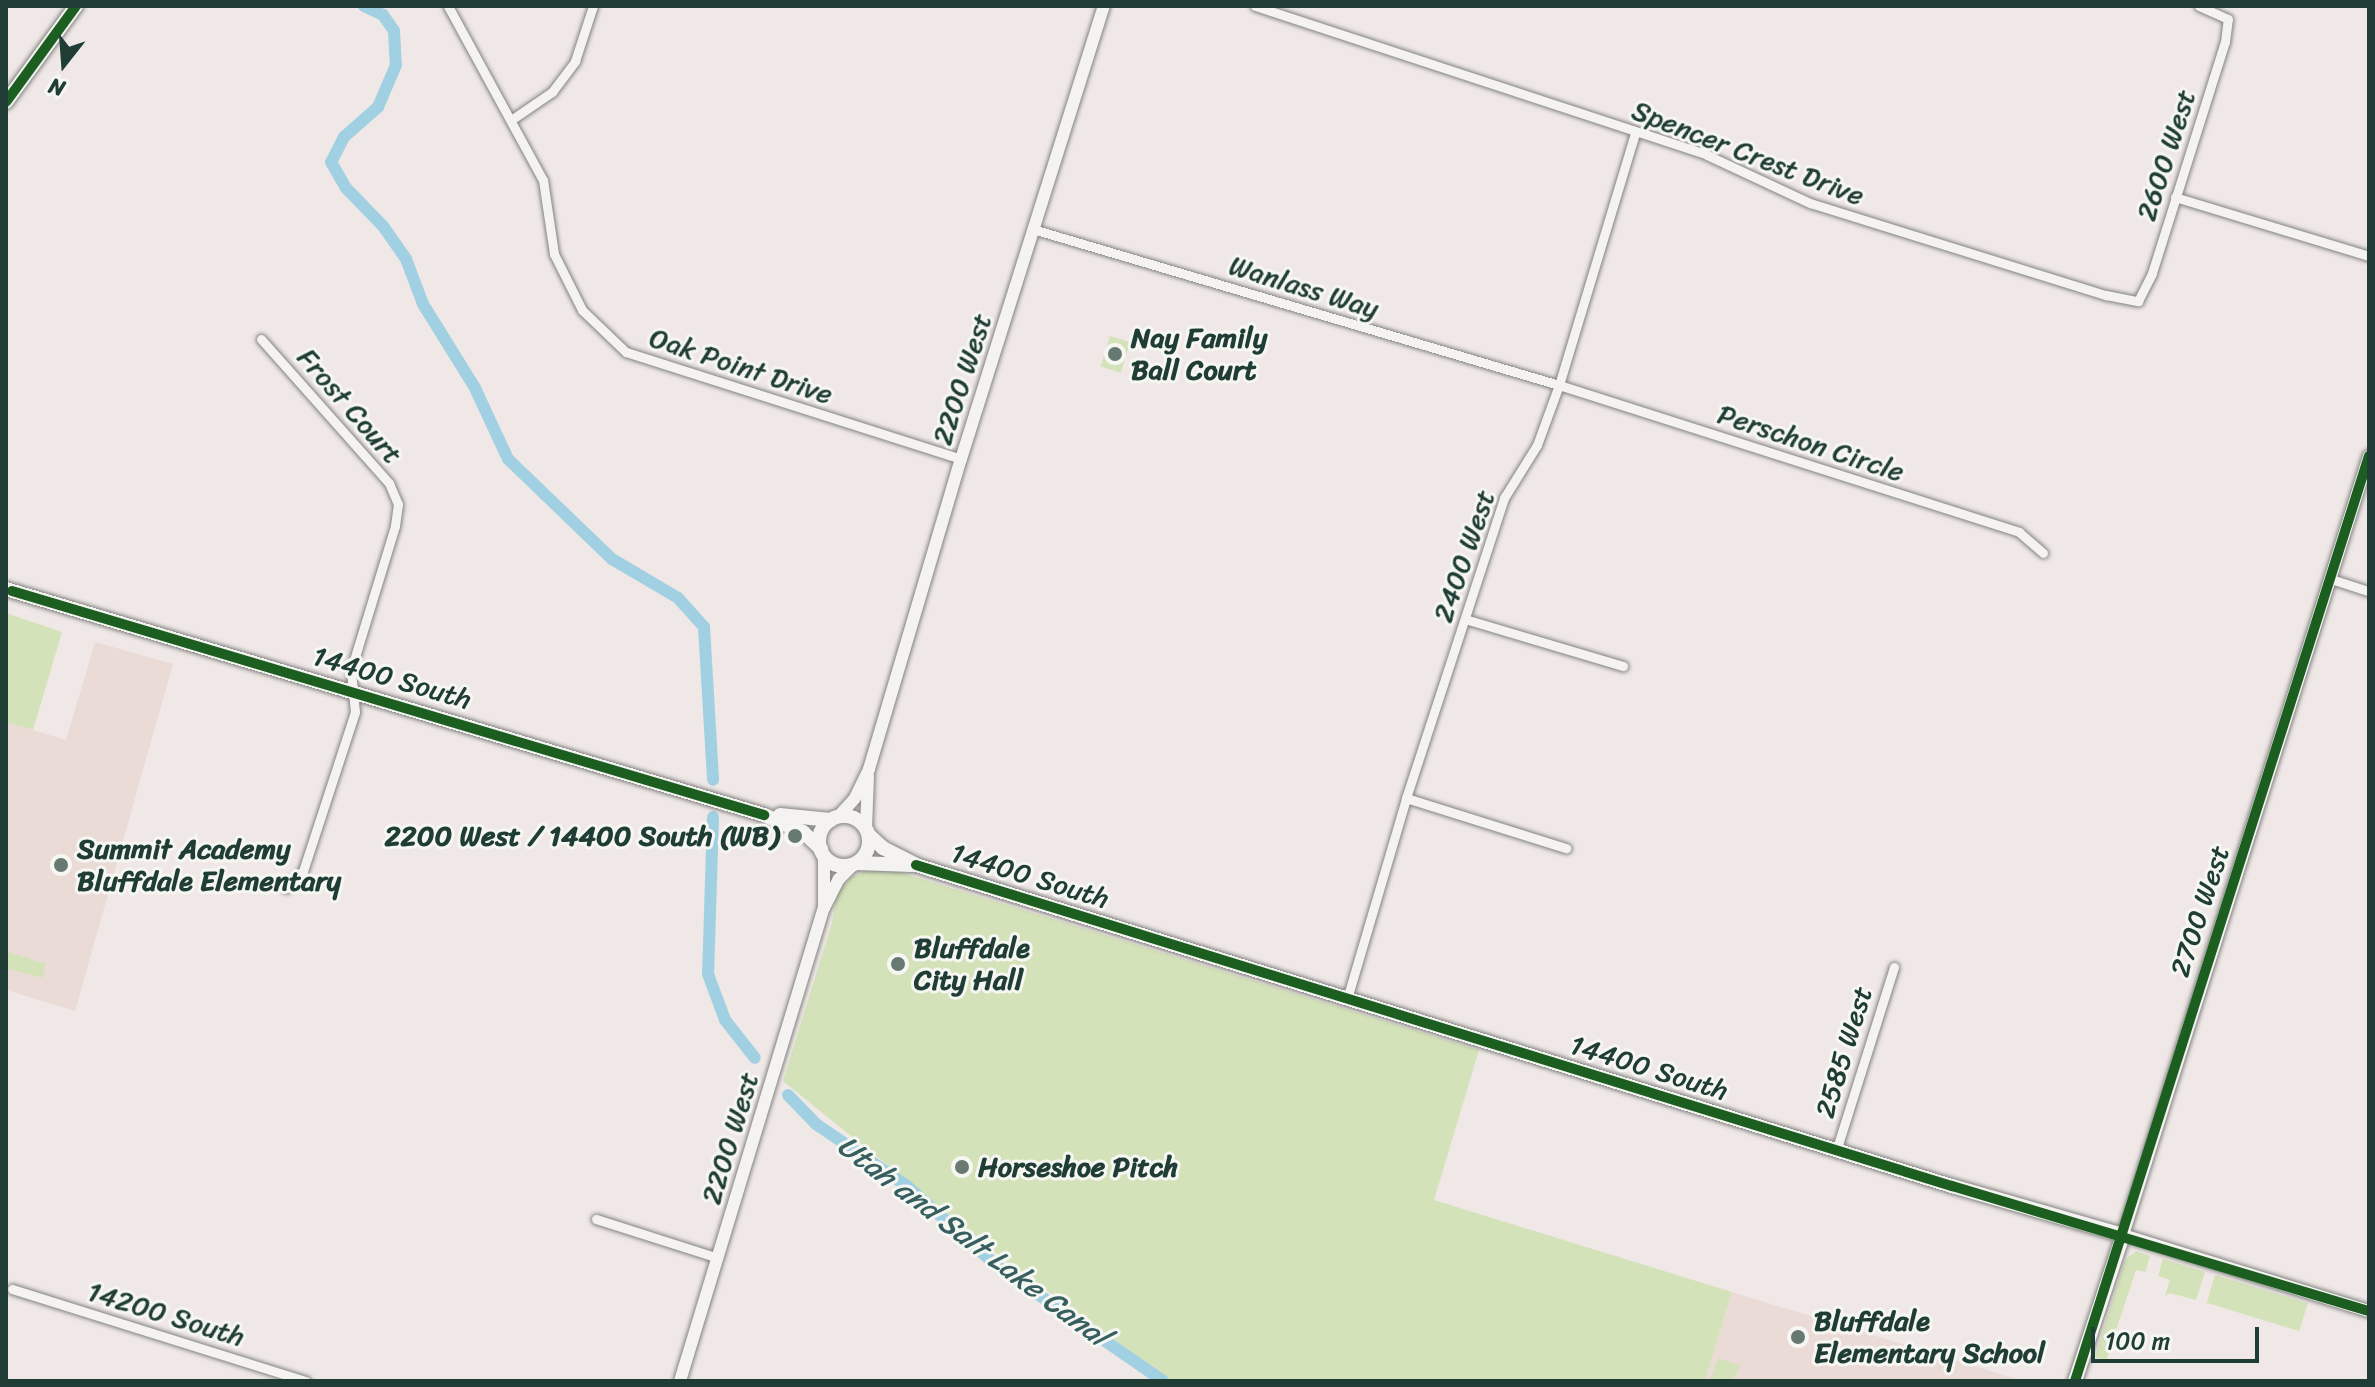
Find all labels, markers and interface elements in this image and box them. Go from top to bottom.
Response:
north arrow [24,24,104,104]
text: N [44,67,70,108]
street label: 2600 West [2129,85,2203,225]
street label: Spencer Crest Drive [1627,93,1869,213]
street label: Wanlass Way [1225,248,1383,326]
street label: 2200 West [925,309,999,449]
street label: Oak Point Drive [645,320,837,412]
place label: Nay Family Ball Court [1131,321,1267,387]
street label: Frost Court [290,341,410,471]
marker: Nay Family Ball Court [1106,345,1124,363]
street label: Perschon Circle [1714,397,1908,489]
street label: 2400 West [1426,486,1502,626]
street label: 14400 South [309,639,475,717]
place label: 2200 West / 14400 South (WB) [384,819,779,853]
marker: 2200 West / 14400 South (WB) [786,827,804,845]
place label: Summit Academy Bluffdale Elementary [77,832,341,898]
street label: 14400 South [947,836,1113,916]
street label: 2700 West [2163,841,2237,981]
marker: Summit Academy Bluffdale Elementary [52,856,70,874]
place label: Bluffdale City Hall [914,931,1030,997]
marker: Bluffdale City Hall [889,955,907,973]
street label: 2585 West [1808,982,1880,1122]
street label: 14400 South [1566,1028,1732,1108]
street label: 2200 West [694,1068,766,1208]
water label: Utah and Salt Lake Canal [830,1127,1116,1355]
place label: Horseshoe Pitch [978,1150,1178,1184]
marker: Horseshoe Pitch [953,1158,971,1176]
street label: 14200 South [84,1274,248,1354]
place label: Bluffdale Elementary School [1814,1304,2045,1370]
scale bar [2095,1311,2263,1361]
text: 100 m [2105,1320,2170,1362]
marker: Bluffdale Elementary School [1789,1328,1807,1346]

